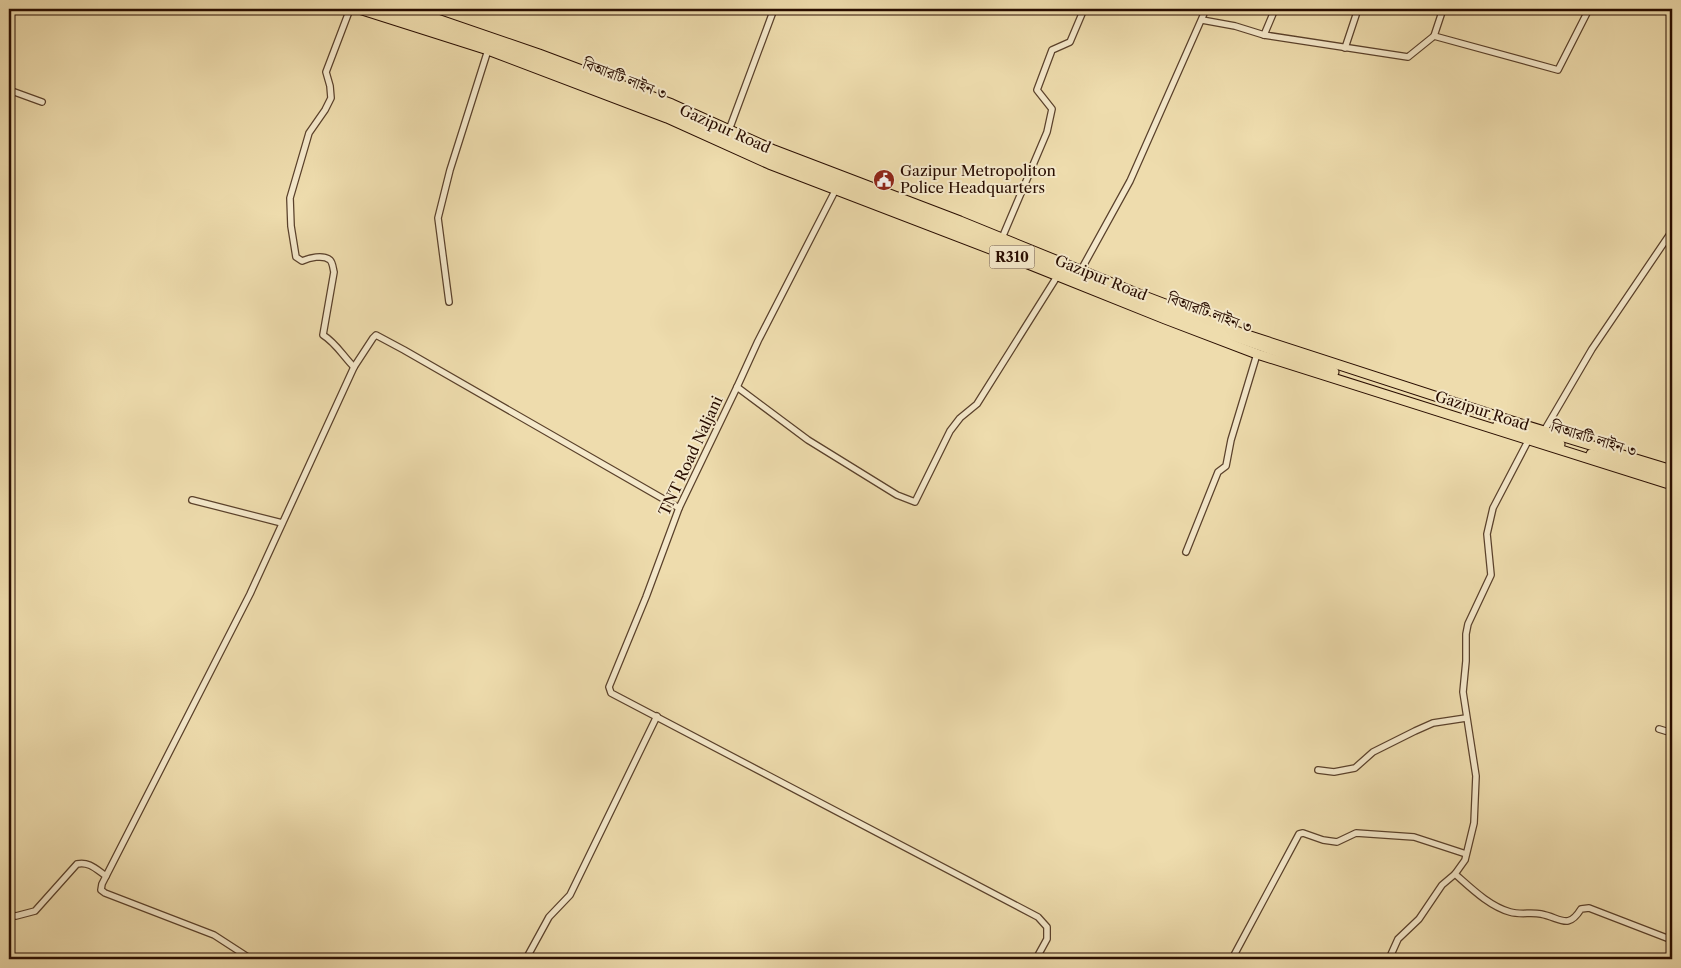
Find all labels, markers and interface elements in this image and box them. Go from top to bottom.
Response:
street label: বিআরটি লাইন ৩ [579,53,670,103]
street label: Gazipur Road [677,100,774,157]
place label: Gazipur Metropoliton Police Headquarters [900,161,1057,197]
public building icon: Gazipur Metropoliton Police Headquarters [872,168,896,192]
road number: R310 [990,246,1034,268]
street label: Gazipur Road [1052,250,1150,305]
street label: বিআরটি লাইন ৩ [1164,288,1255,337]
street label: Gazipur Road [1433,386,1532,435]
street label: TNT Road Naljani [654,392,727,519]
street label: বিআরটি লাইন ৩ [1548,416,1639,461]

